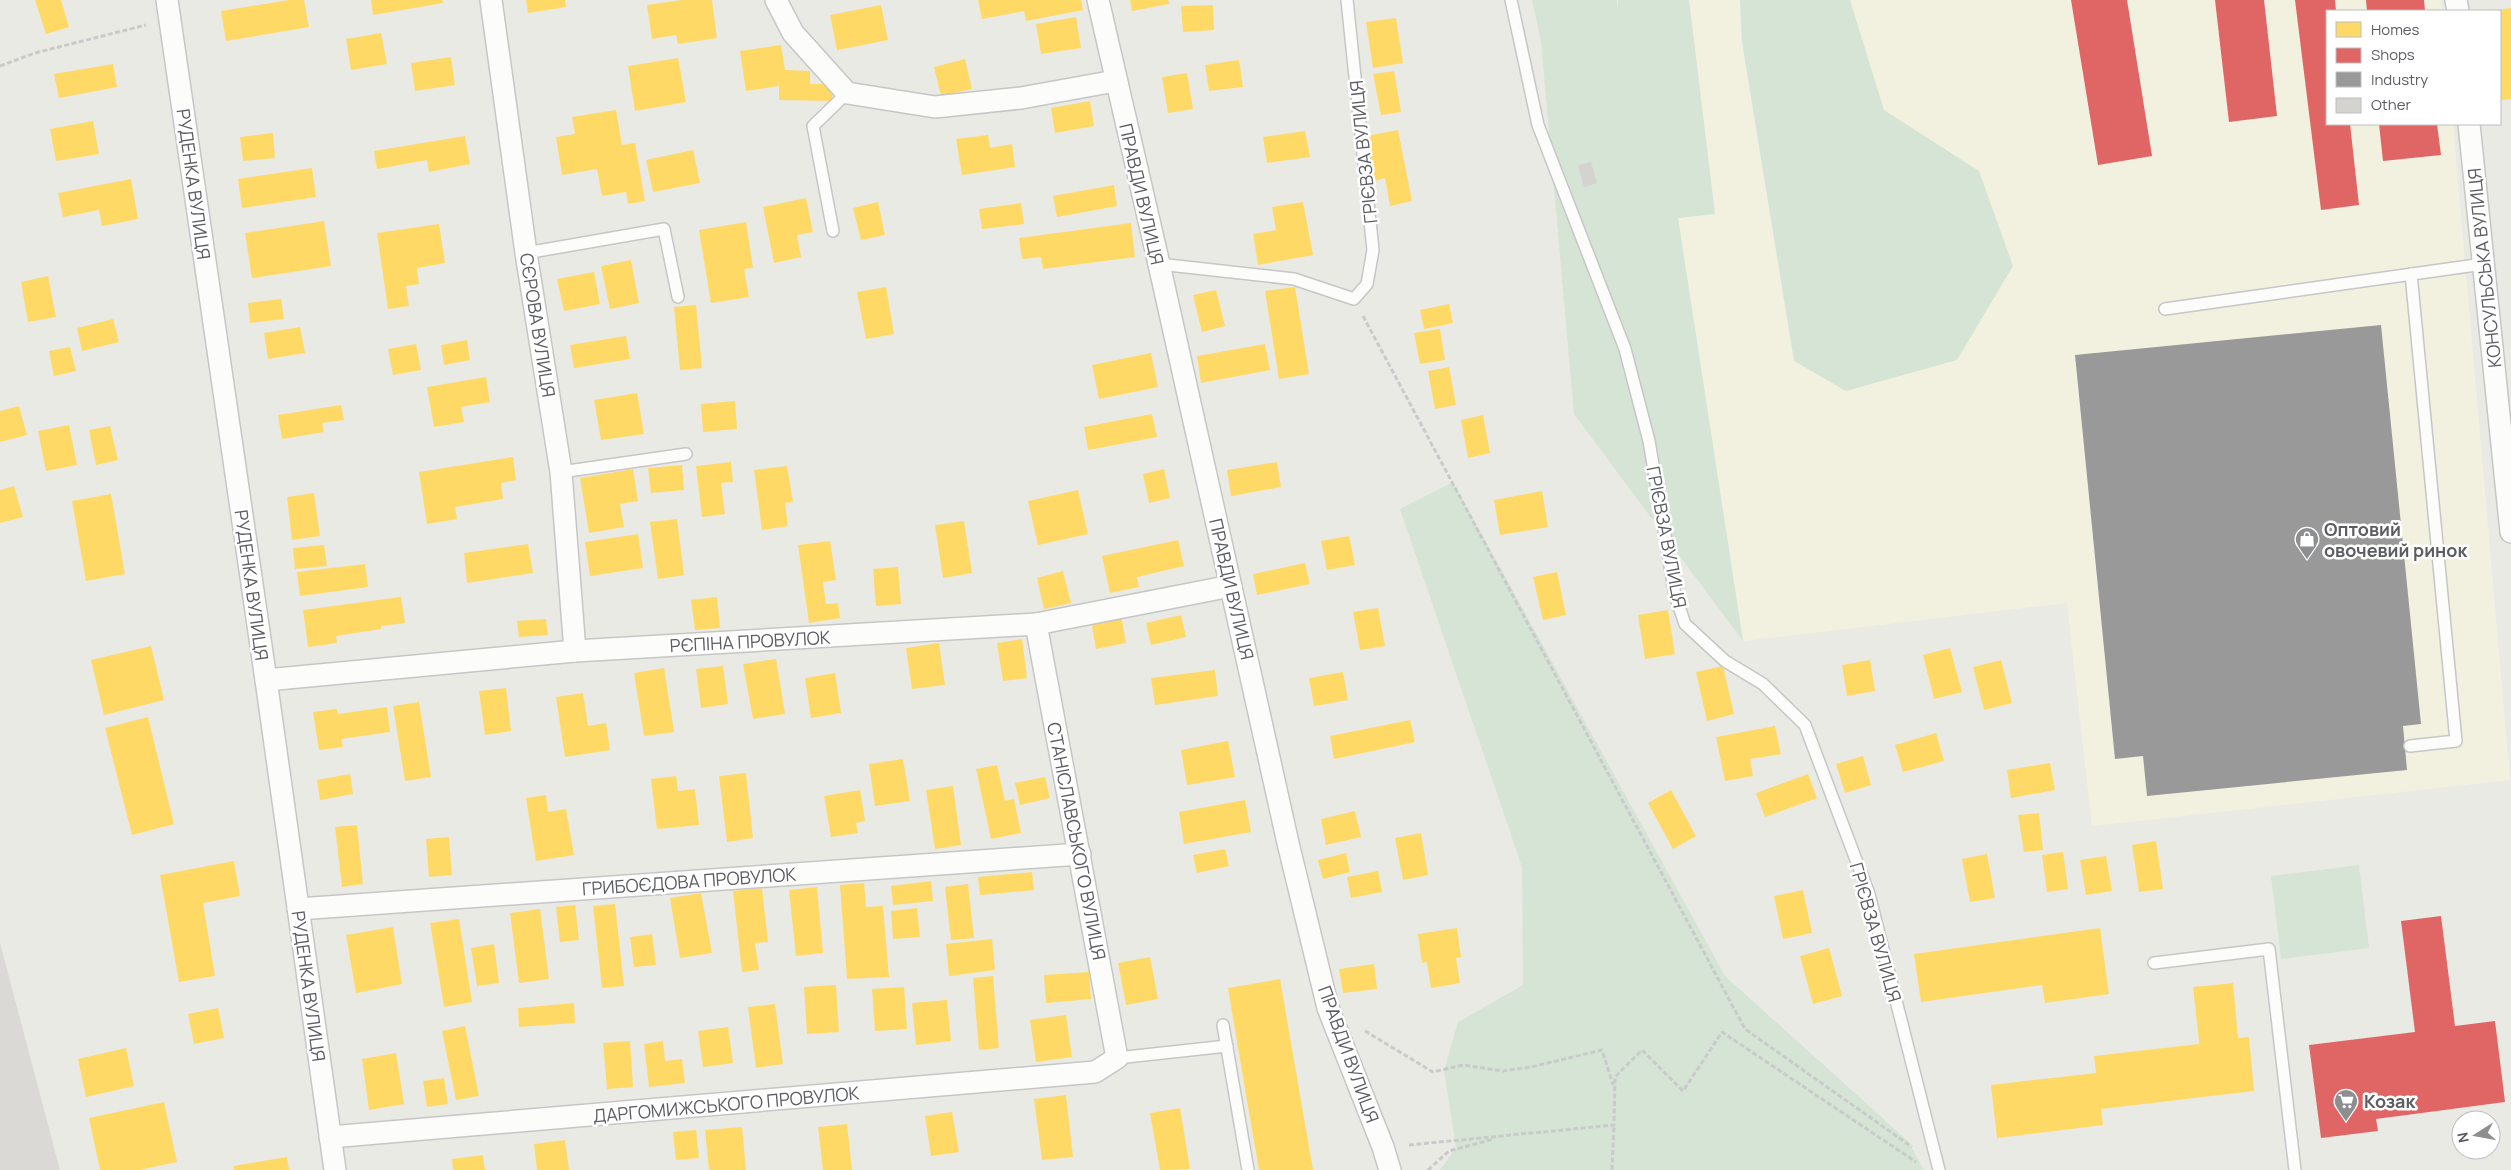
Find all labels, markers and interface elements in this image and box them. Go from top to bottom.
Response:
legend [2326,10,2501,125]
text: Homes [2371,19,2420,40]
text: Shops [2371,44,2415,65]
text: Industry [2371,69,2428,90]
street label: ГРІЄВЗА ВУЛИЦЯ [1344,79,1382,225]
text: Other [2371,94,2412,115]
street label: РУДЕНКА ВУЛИЦЯ [172,107,216,261]
street label: ПРАВДИ ВУЛИЦЯ [1114,121,1170,267]
street label: КОНСУЛЬСЬКА ВУЛИЦЯ [2462,167,2506,369]
street label: СЄРОВА ВУЛИЦЯ [515,251,561,399]
street label: ГРІЄВЗА ВУЛИЦЯ [1641,464,1693,610]
street label: РУДЕНКА ВУЛИЦЯ [230,508,274,662]
street label: ПРАВДИ ВУЛИЦЯ [1204,516,1260,662]
place label: Оптовий овочевий ринок [2324,517,2468,562]
shop icon: Оптовий овочевий ринок [2294,526,2320,560]
street label: РЄПІНА ПРОВУЛОК [669,625,831,657]
street label: СТАНІСЛАВСЬКОГО ВУЛИЦЯ [1042,720,1112,962]
street label: ГРІЄВЗА ВУЛИЦЯ [1845,860,1907,1004]
street label: ГРИБОЄДОВА ПРОВУЛОК [581,862,797,900]
street label: РУДЕНКА ВУЛИЦЯ [287,909,331,1063]
street label: ПРАВДИ ВУЛИЦЯ [1313,982,1385,1126]
street label: ДАРГОМИЖСЬКОГО ПРОВУЛОК [592,1080,860,1128]
supermarket icon: Козак [2333,1088,2359,1122]
place label: Козак [2364,1089,2416,1113]
north arrow [2451,1110,2501,1160]
text: N [2452,1131,2473,1144]

